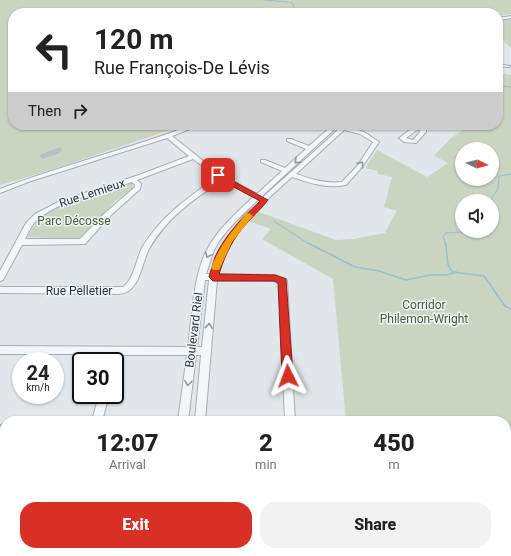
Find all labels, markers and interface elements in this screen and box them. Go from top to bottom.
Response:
text: 120 m [94,23,173,56]
icon: left [28,24,80,76]
text: Rue François-De Lévis [94,57,270,78]
icon: right [69,100,91,122]
text: Then [28,102,61,120]
north arrow [455,142,499,186]
map controls [455,142,499,238]
one-way arrow [294,156,302,164]
pin [201,158,235,192]
one-way arrow [357,161,364,168]
icon: arrive [207,164,229,186]
street label: Rue Lemieux [57,176,127,210]
button: sound [455,194,499,238]
park label: Parc Décosse [37,214,111,228]
one-way arrow [205,250,213,258]
street label: Rue Pelletier [46,284,112,298]
street label: Boulevard Riel [182,292,206,368]
park label: Corridor Philemon-Wright [380,298,468,326]
one-way arrow [204,323,213,329]
speed limit sign: 30 [72,352,124,404]
position arrow [267,355,309,397]
text: 24 [27,361,49,385]
one-way arrow [184,380,193,386]
text: km/h [26,382,50,393]
text: 12:07 [96,429,159,457]
text: 2 [259,429,273,457]
text: 450 [373,429,415,457]
text: Arrival [109,457,146,472]
text: min [255,457,277,472]
text: m [388,457,400,472]
button: Exit [20,502,252,548]
button: Share [260,502,491,548]

